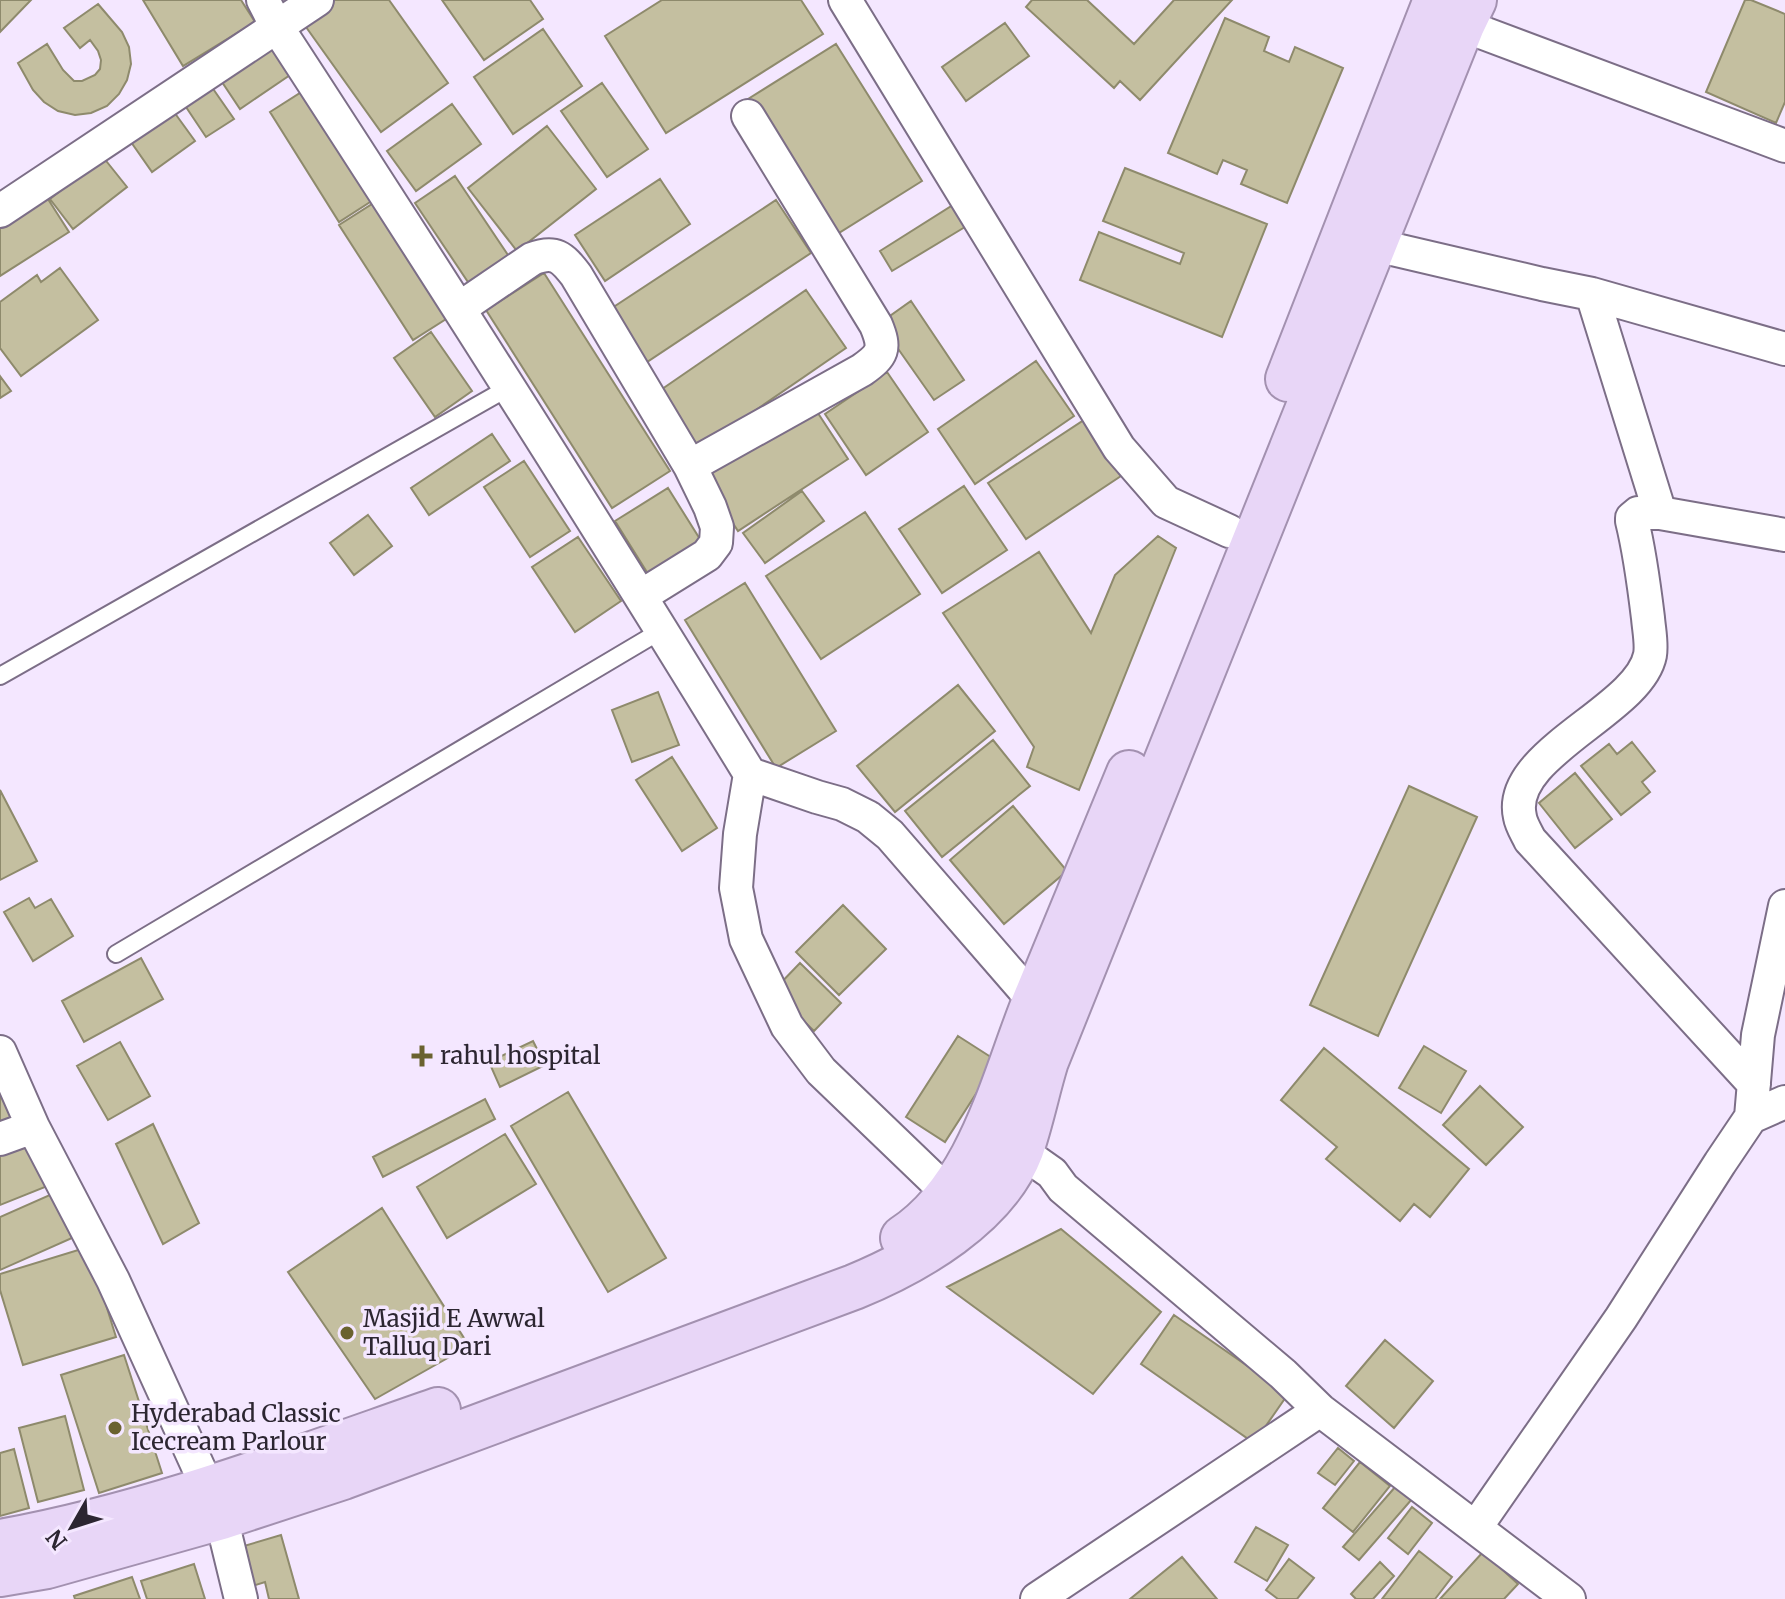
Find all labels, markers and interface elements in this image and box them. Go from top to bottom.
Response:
place label: rahul hospital [440,1040,600,1071]
marker: rahul hospital [411,1045,433,1067]
place label: Masjid E Awwal Talluq Dari [363,1303,545,1362]
marker: Masjid E Awwal Talluq Dari [338,1324,356,1342]
place label: Hyderabad Classic Icecream Parlour [131,1398,341,1457]
marker: Hyderabad Classic Icecream Parlour [106,1419,124,1437]
north arrow [32,1487,112,1567]
text: N [40,1524,73,1555]

